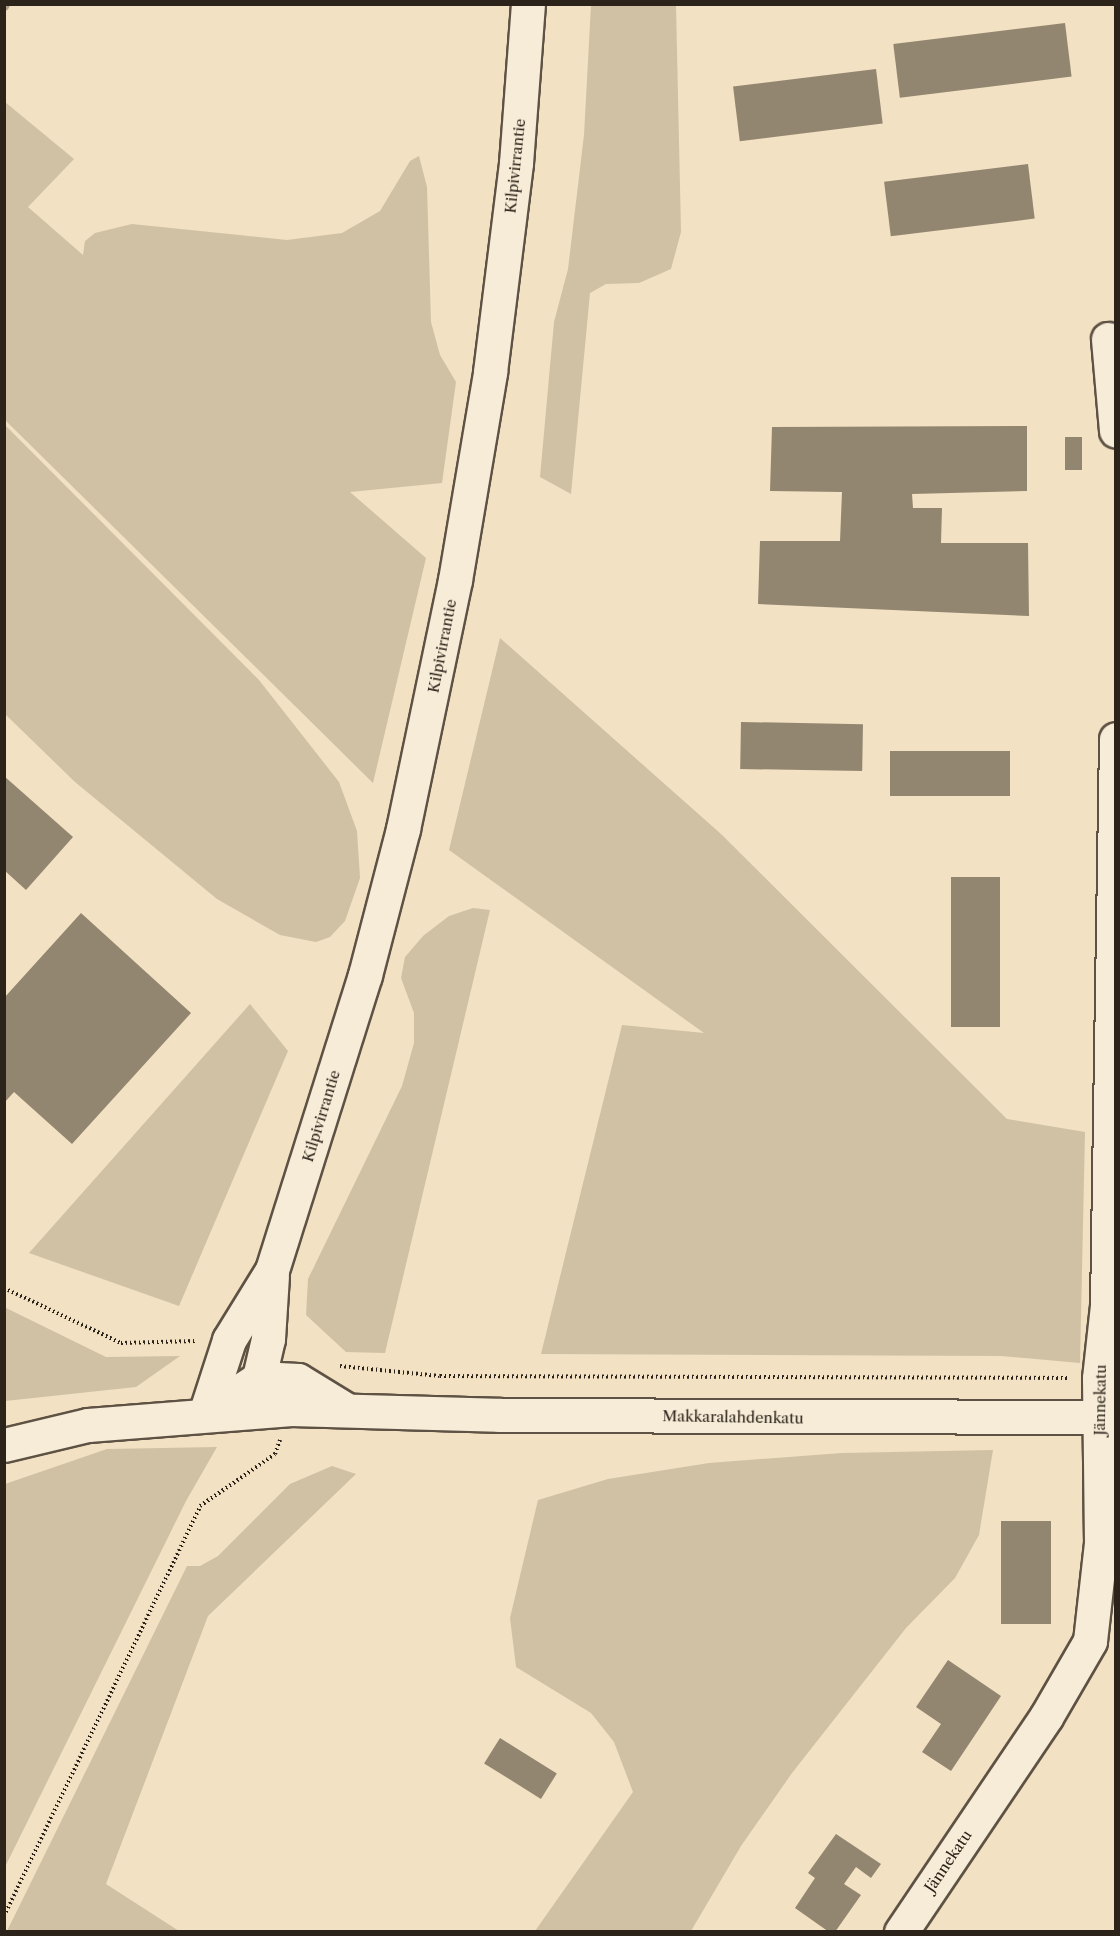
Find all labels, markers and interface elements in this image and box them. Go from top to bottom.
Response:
street label: Kilpivirrantie [501,118,529,214]
street label: Kilpivirrantie [424,598,460,694]
street label: Kilpivirrantie [298,1068,344,1164]
street label: Jännekatu [1090,1364,1110,1436]
street label: Makkaralahdenkatu [662,1407,804,1427]
street label: Jännekatu [921,1827,975,1895]

